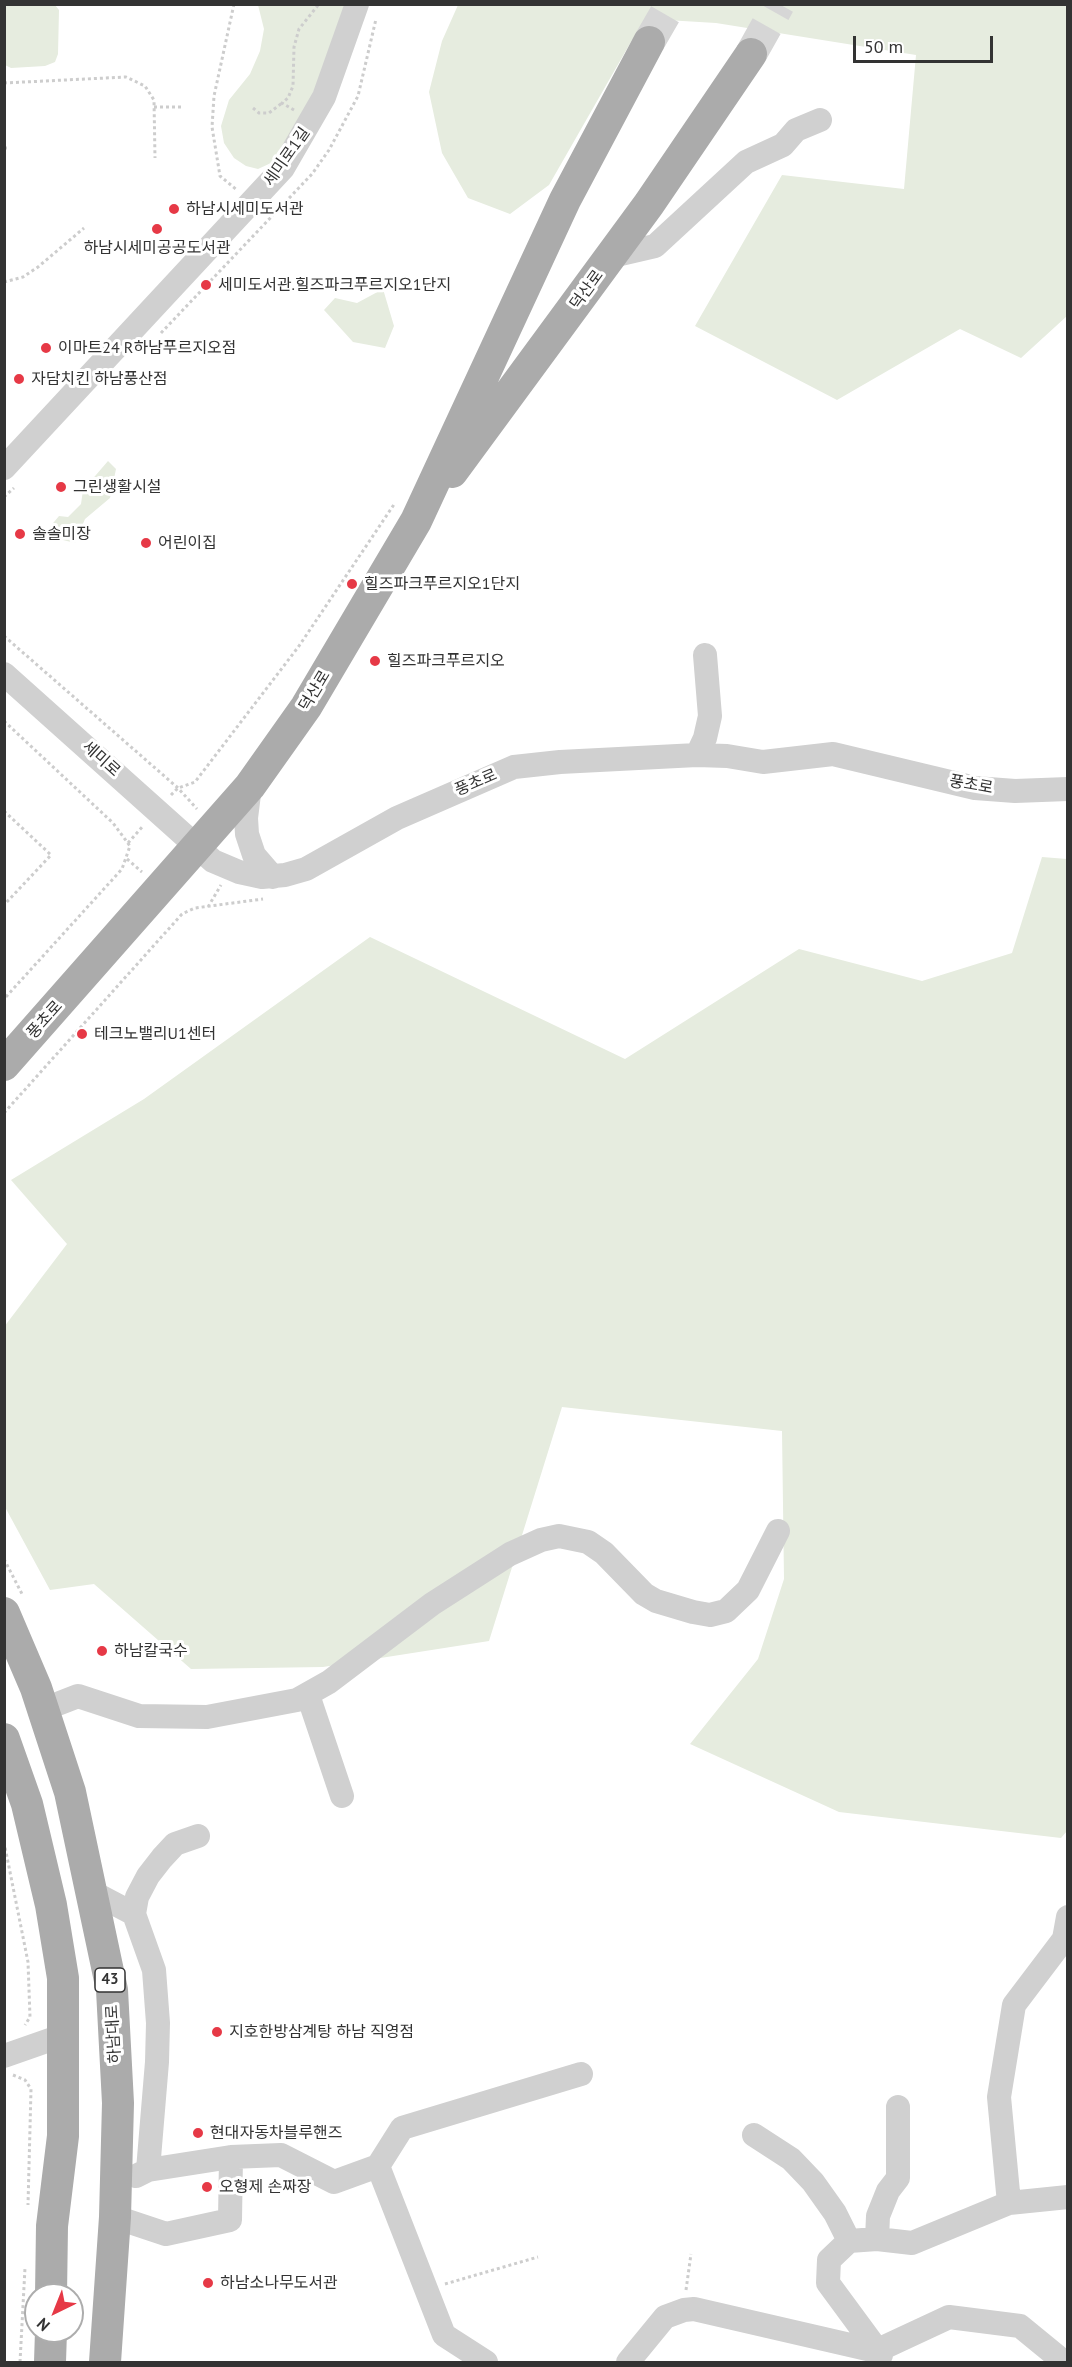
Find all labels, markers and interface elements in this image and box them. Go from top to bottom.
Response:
scale bar [856,24,996,62]
text: 50 m [864,35,903,58]
street label: 세미로1길 [260,124,314,190]
place label: 하남시세미도서관 [186,199,304,219]
marker: 하남시세미도서관 [167,202,181,216]
marker: 하남시세미공공도서관 [150,222,164,236]
place label: 하남시세미공공도서관 [83,238,231,258]
street label: 덕산로 [566,266,608,314]
place label: 세미도서관.힐즈파크푸르지오1단지 [218,275,451,295]
marker: 세미도서관.힐즈파크푸르지오1단지 [199,278,213,292]
place label: 이마트24 R하남푸르지오점 [58,338,236,358]
marker: 이마트24 R하남푸르지오점 [39,341,53,355]
place label: 자담치킨 하남풍산점 [31,369,168,389]
marker: 자담치킨 하남풍산점 [12,372,26,386]
place label: 그린생활시설 [73,477,161,497]
marker: 그린생활시설 [54,480,68,494]
place label: 솔솔미장 [32,524,91,544]
marker: 솔솔미장 [13,527,27,541]
place label: 어린이집 [158,533,217,553]
marker: 어린이집 [139,536,153,550]
place label: 힐즈파크푸르지오1단지 [364,574,520,594]
marker: 힐즈파크푸르지오1단지 [345,577,359,591]
place label: 힐즈파크푸르지오 [387,651,505,671]
marker: 힐즈파크푸르지오 [368,654,382,668]
street label: 덕산로 [295,667,335,715]
street label: 세미로 [78,737,124,781]
street label: 풍초로 [452,766,500,800]
street label: 풍초로 [948,772,994,798]
street label: 풍초로 [23,997,67,1043]
place label: 테크노밸리U1센터 [94,1024,216,1044]
marker: 테크노밸리U1센터 [75,1027,89,1041]
place label: 하남칼국수 [114,1641,188,1661]
marker: 하남칼국수 [95,1644,109,1658]
road number: 43 [95,1968,125,1992]
street label: 하남대로 [103,2004,125,2064]
place label: 지호한방삼계탕 하남 직영점 [229,2022,414,2042]
marker: 지호한방삼계탕 하남 직영점 [210,2025,224,2039]
place label: 현대자동차블루핸즈 [210,2123,342,2143]
marker: 현대자동차블루핸즈 [191,2126,205,2140]
place label: 오형제 손짜장 [219,2177,312,2197]
marker: 오형제 손짜장 [200,2180,214,2194]
place label: 하남소나무도서관 [220,2273,338,2293]
marker: 하남소나무도서관 [201,2276,215,2290]
north arrow [24,2283,84,2343]
text: N [32,2314,54,2336]

